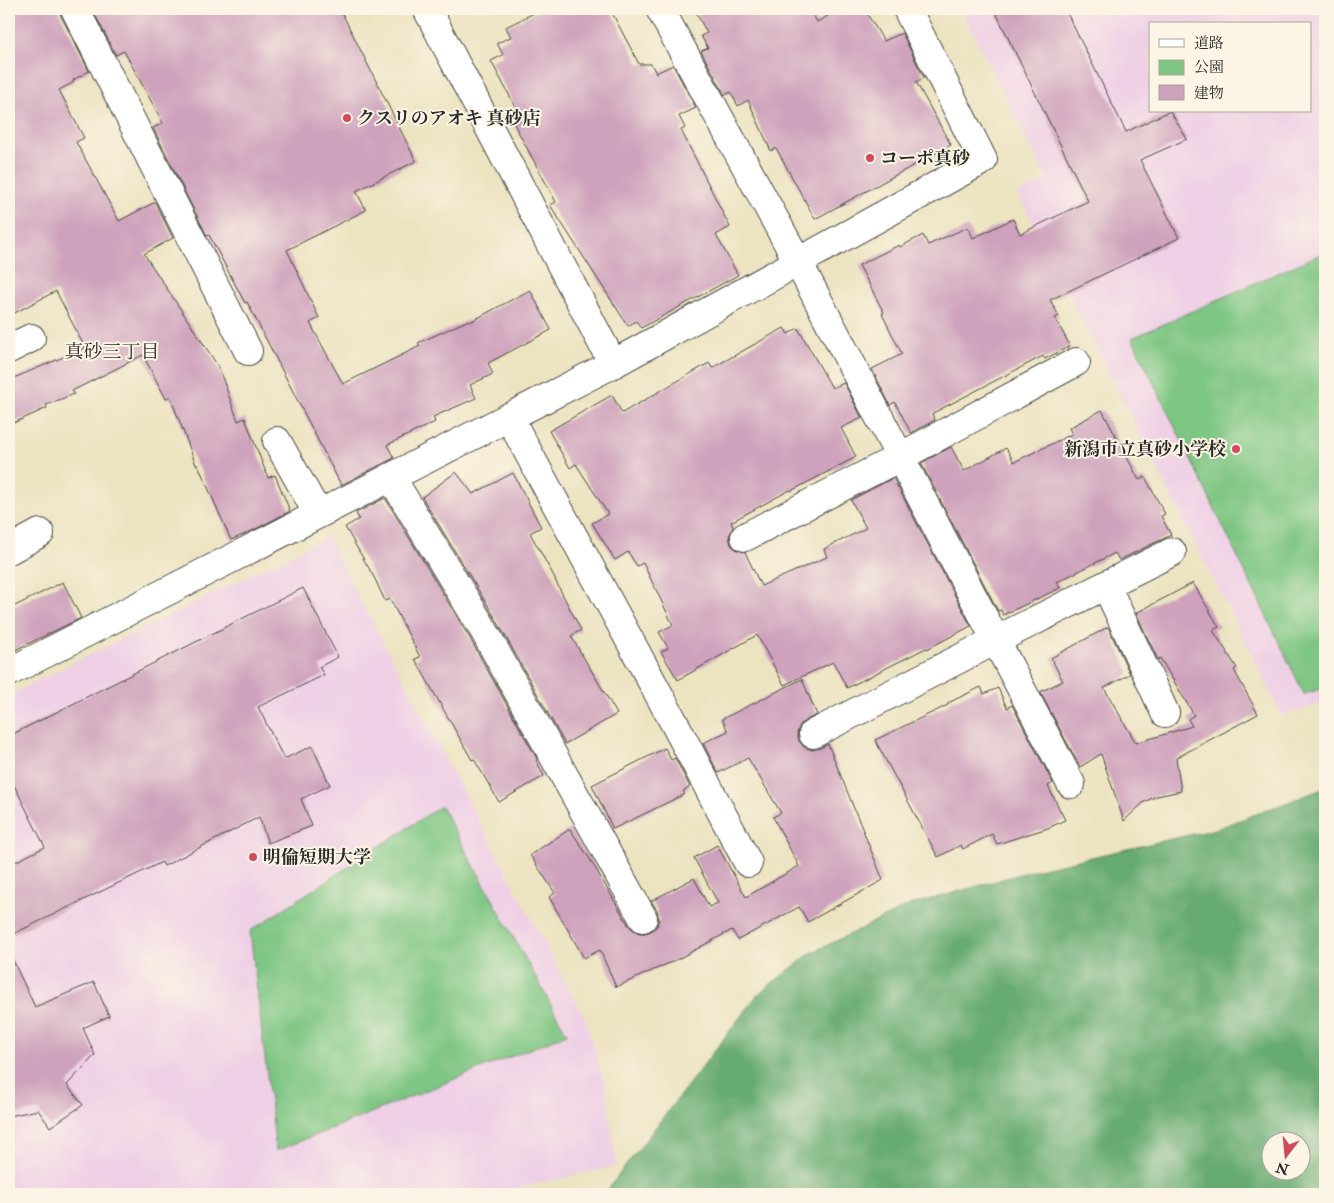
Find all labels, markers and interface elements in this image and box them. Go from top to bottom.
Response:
legend [1149,22,1312,112]
text: 道路 [1194,34,1224,53]
text: 公園 [1194,58,1224,77]
text: 建物 [1194,84,1224,103]
place label: クスリのアオキ 真砂店 [357,107,540,130]
marker: クスリのアオキ 真砂店 [341,112,353,124]
place label: コーポ真砂 [880,147,970,170]
marker: コーポ真砂 [864,152,876,164]
district label: 真砂三丁目 [64,340,160,364]
place label: 新潟市立真砂小学校 [1064,438,1226,461]
marker: 新潟市立真砂小学校 [1230,443,1242,455]
place label: 明倫短期大学 [263,846,371,869]
marker: 明倫短期大学 [247,851,259,863]
north arrow [1262,1130,1312,1180]
text: N [1274,1158,1292,1178]

